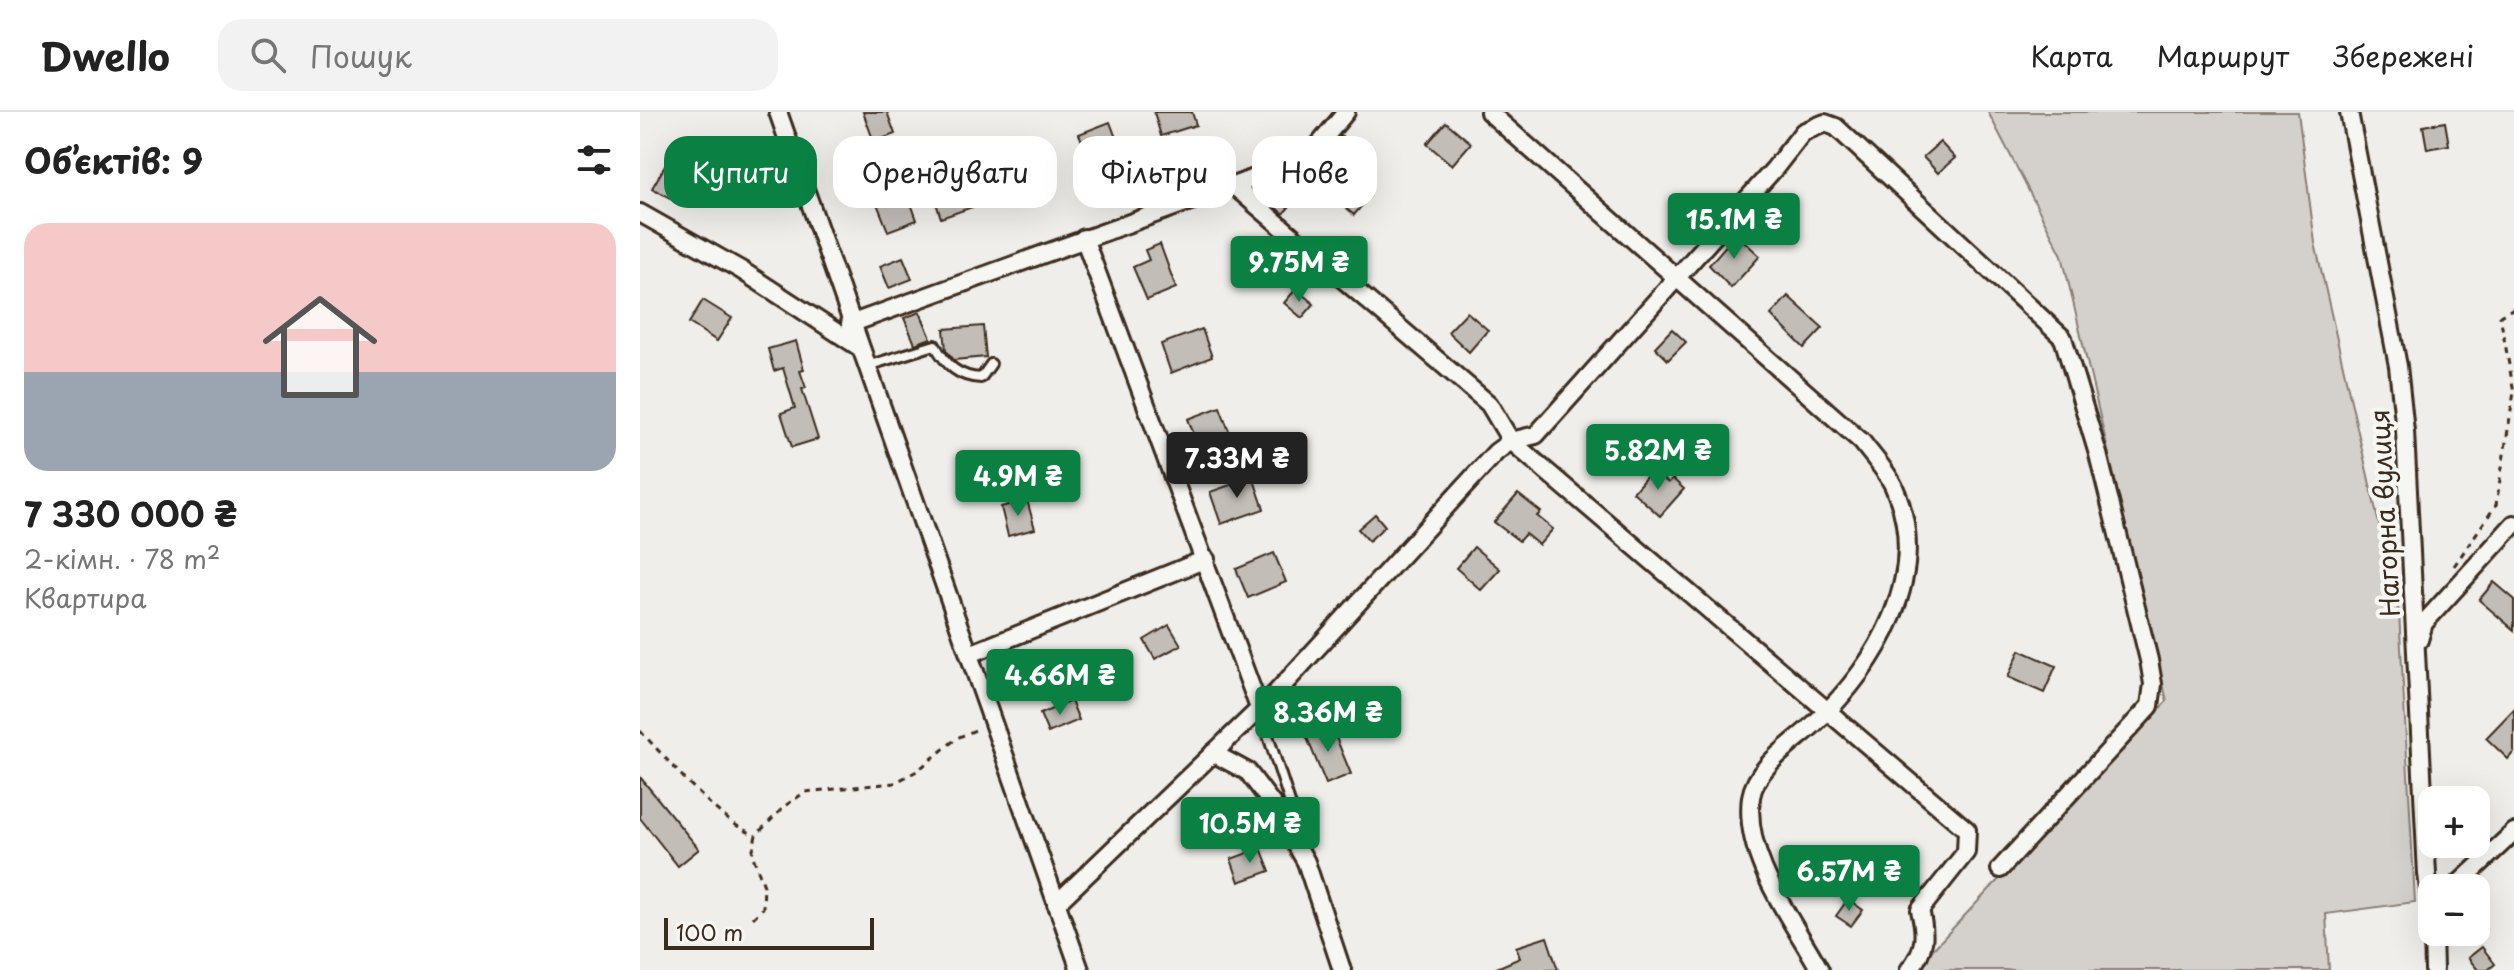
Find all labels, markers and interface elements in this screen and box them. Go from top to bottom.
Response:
search box [218,19,778,91]
text: Dwello [40,27,170,84]
icon: search [246,33,290,77]
text: Пошук [310,33,412,78]
text: Карта [2030,34,2113,77]
text: Маршрут [2157,34,2289,77]
text: Збережені [2333,34,2474,77]
text: Об’єктів: 9 [24,134,203,186]
chip: Купити [664,136,817,208]
chip: Орендувати [833,136,1057,208]
chip: Фільтри [1073,136,1236,208]
chip: Нове [1252,136,1377,208]
icon: filters [572,138,616,182]
pin: 15.1M ₴ [1660,193,1808,261]
text: 15.1M ₴ [1686,199,1782,238]
pin: 9.75M ₴ [1225,236,1373,304]
text: 9.75M ₴ [1249,242,1349,281]
icon: home [248,275,392,419]
street label: Нагорна вулиця [2359,408,2409,618]
pin: 5.82M ₴ [1584,424,1732,492]
text: 5.82M ₴ [1604,430,1712,469]
pin: 7.33M ₴ [1163,432,1311,500]
text: 7.33M ₴ [1184,438,1290,477]
pin: 4.9M ₴ [953,450,1083,518]
text: 4.9M ₴ [973,456,1063,495]
text: 7 330 000 ₴ [24,487,237,539]
text: 2-кімн. · 78 m² [24,539,220,578]
text: Квартира [24,578,147,617]
pin: 4.66M ₴ [986,649,1134,717]
text: 4.66M ₴ [1004,655,1116,694]
pin: 8.36M ₴ [1254,686,1402,754]
text: 8.36M ₴ [1273,692,1383,731]
map controls [2418,786,2490,946]
button: + [2418,786,2490,858]
pin: 10.5M ₴ [1176,797,1324,865]
text: 10.5M ₴ [1199,803,1301,842]
pin: 6.57M ₴ [1775,845,1923,913]
text: 6.57M ₴ [1797,851,1901,890]
button: − [2418,874,2490,946]
scale bar [664,914,874,950]
text: 100 m [676,915,743,948]

